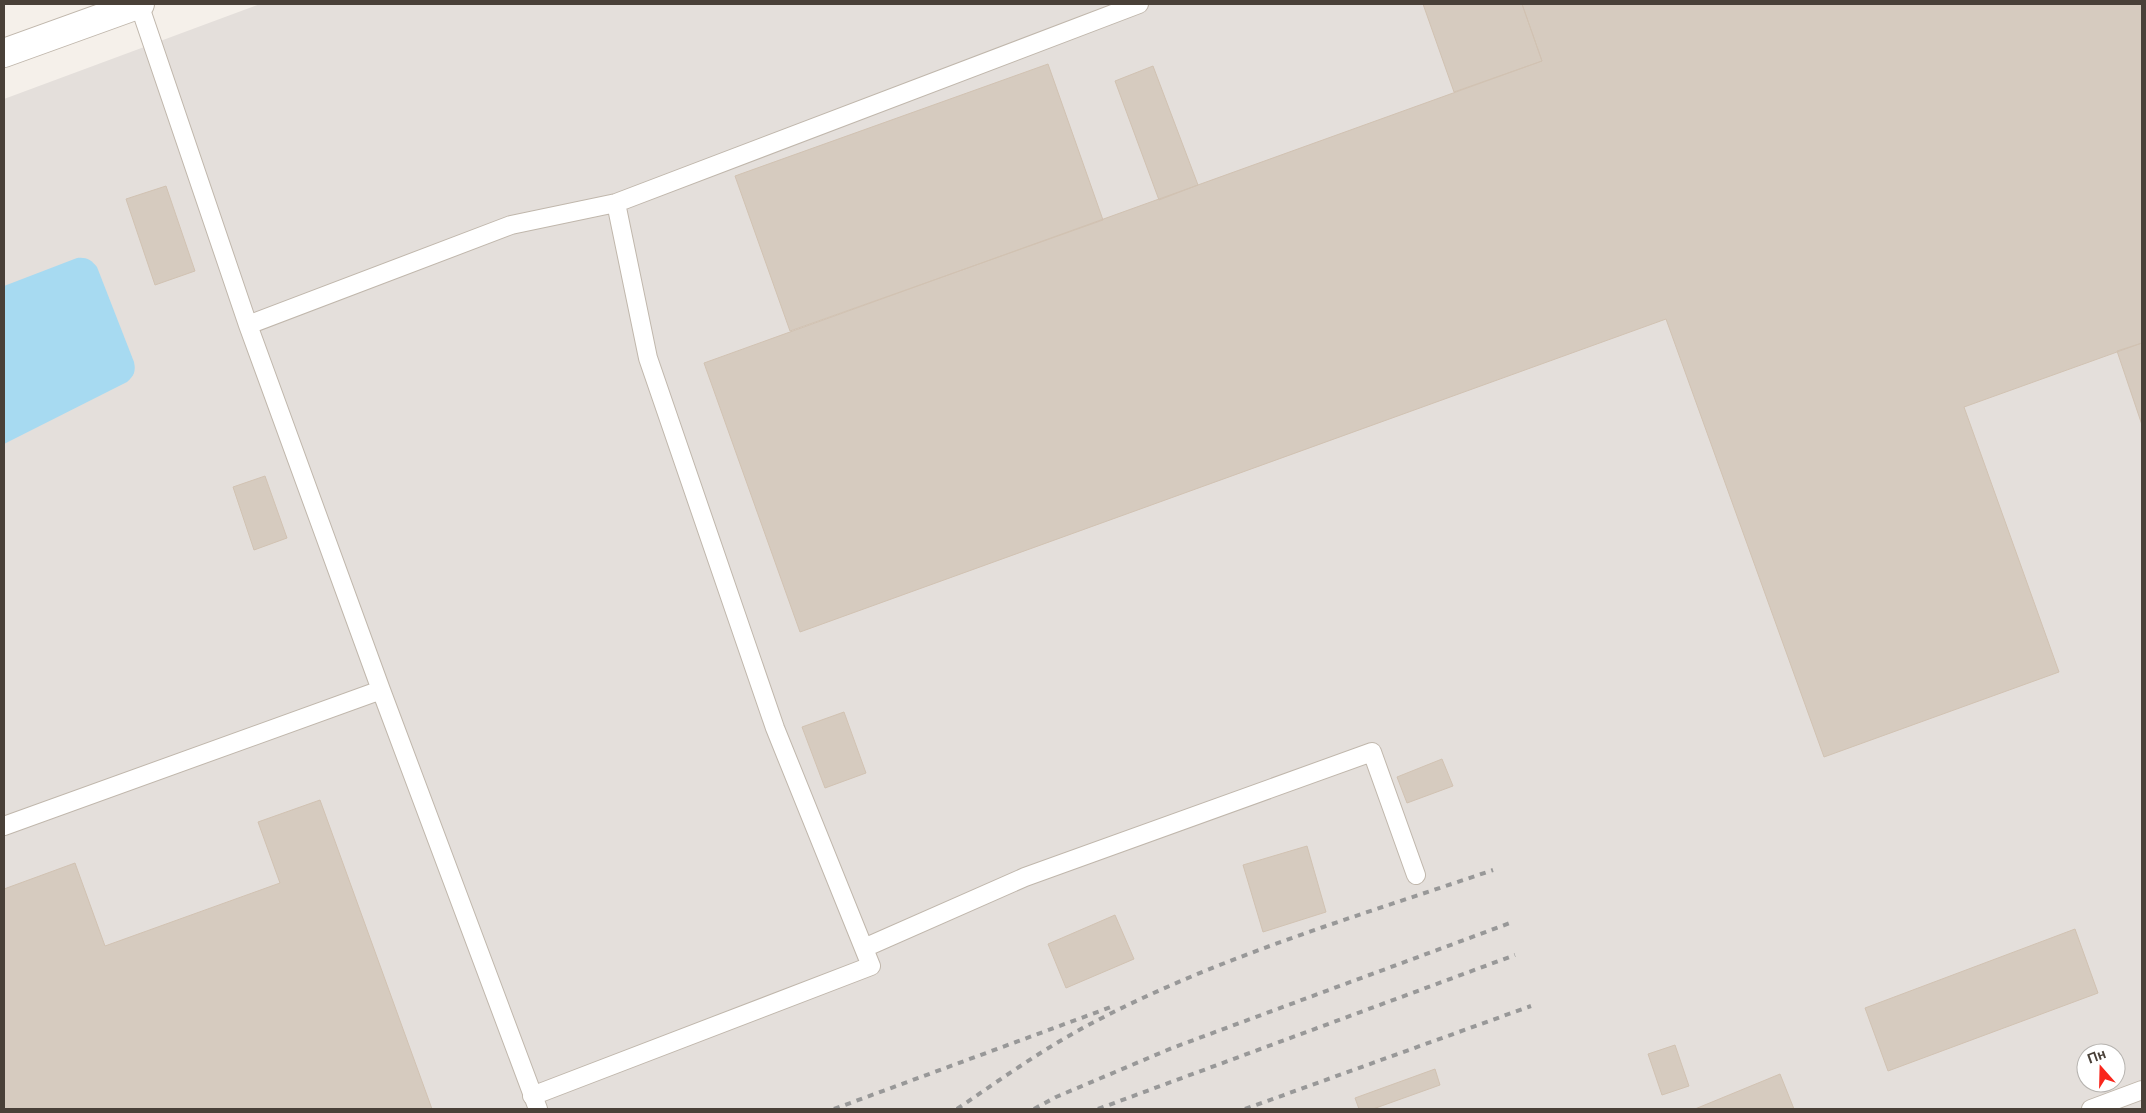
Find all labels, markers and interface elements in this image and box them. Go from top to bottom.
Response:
north arrow [2076,1043,2126,1093]
text: Пн [2085,1045,2108,1066]

